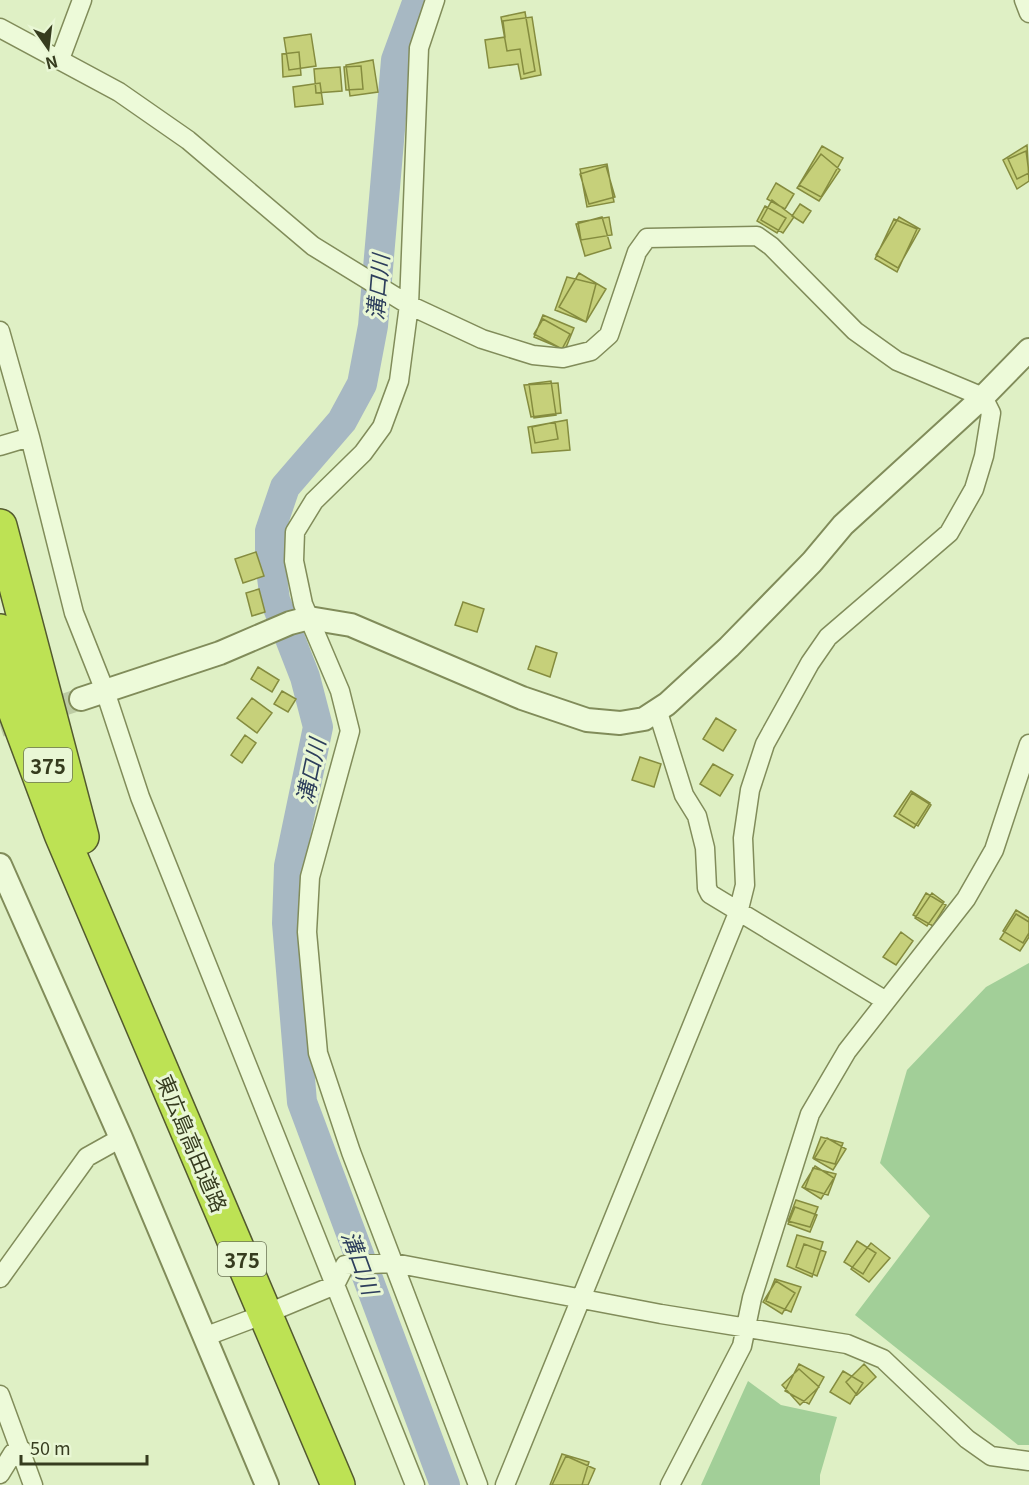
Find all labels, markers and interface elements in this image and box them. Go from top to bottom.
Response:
north arrow [18,18,78,78]
text: N [43,50,61,77]
water label: 溝口川 [357,251,395,321]
water label: 溝口川 [286,733,332,807]
road number: 375 [24,748,72,782]
street label: 東広島高田道路 [150,1069,236,1217]
water label: 溝口川 [336,1226,389,1300]
road number: 375 [218,1242,266,1276]
scale bar [21,1428,147,1466]
text: 50 m [30,1434,71,1460]

